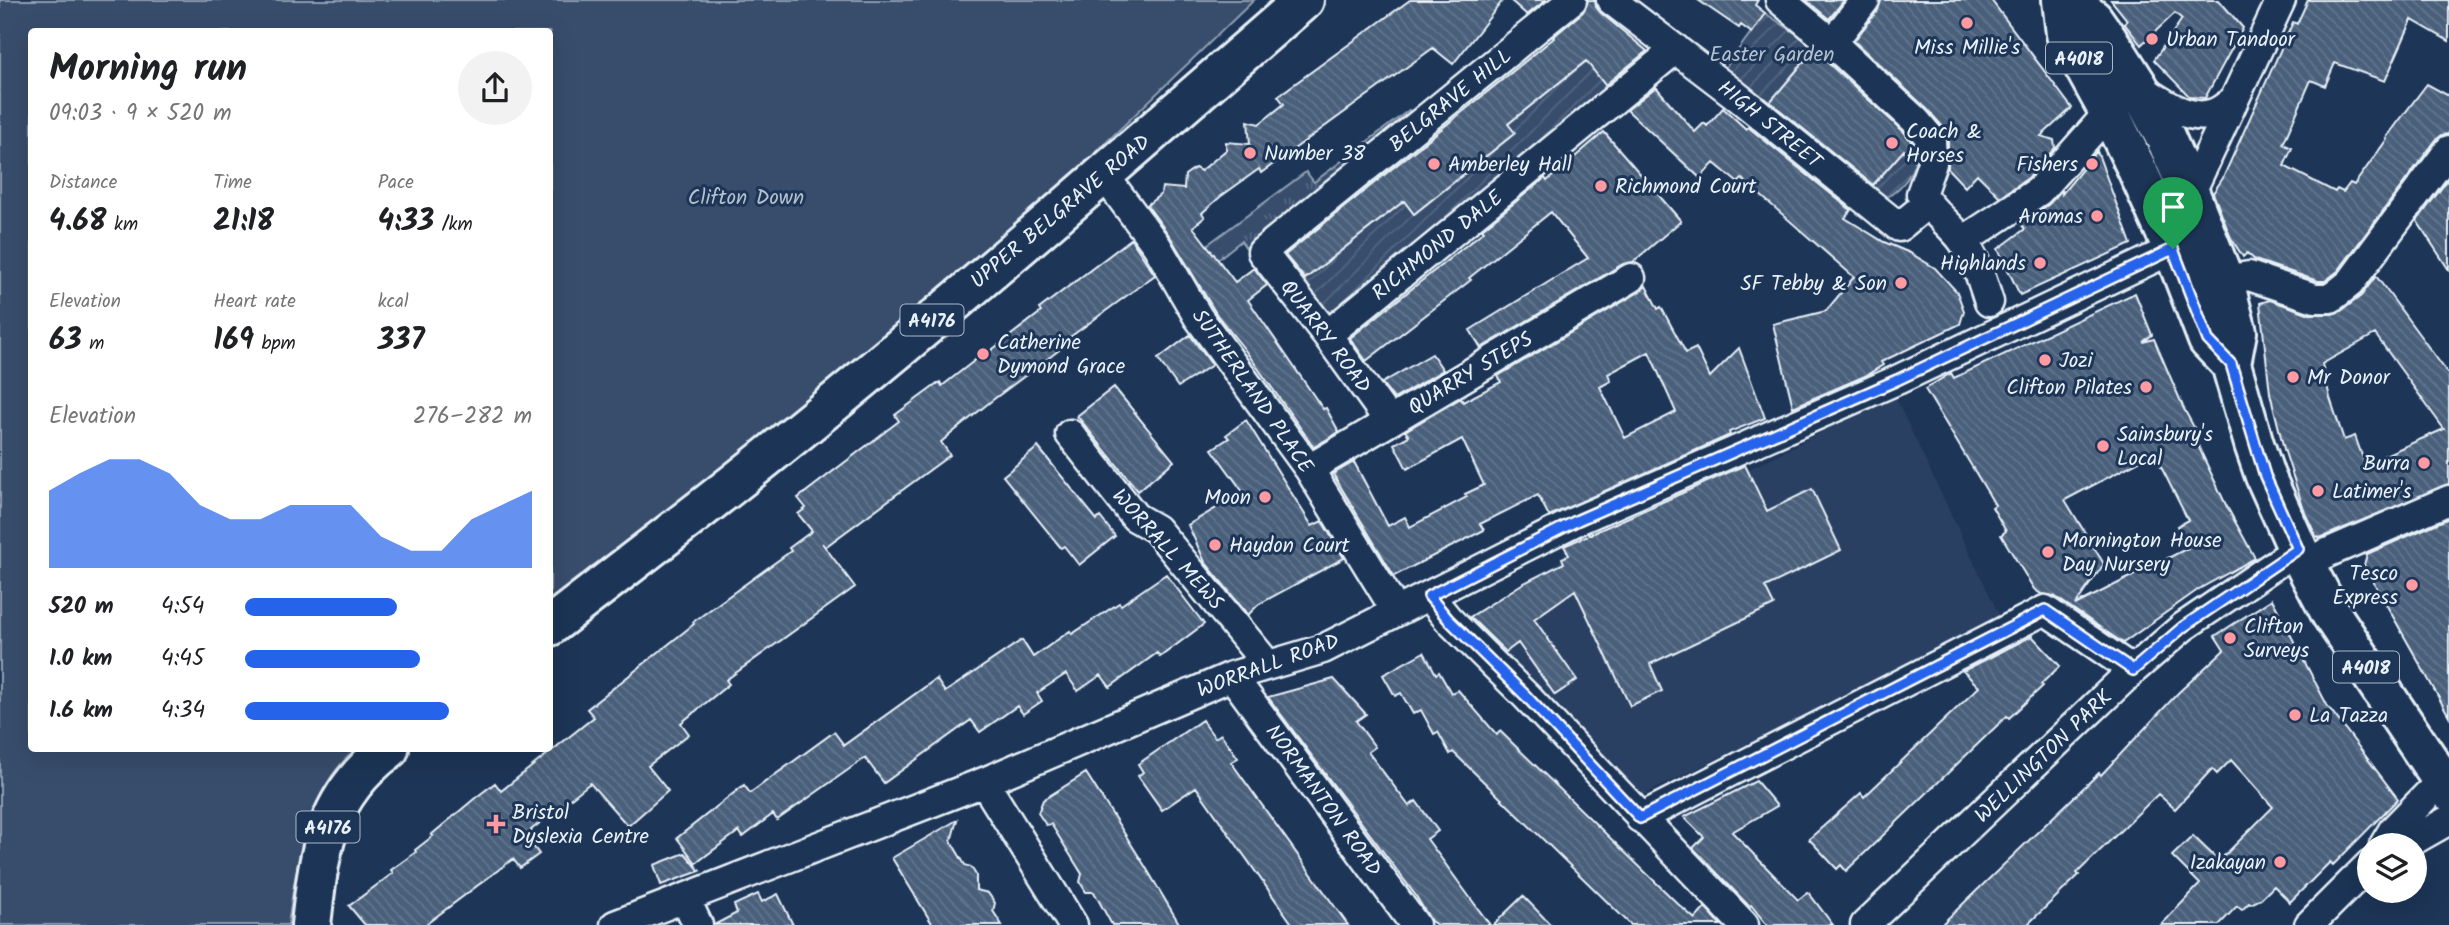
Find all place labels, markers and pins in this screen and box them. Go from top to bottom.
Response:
marker: Miss Millie's [1959,15,1975,31]
place label: Urban Tandoor [2166,24,2296,57]
marker: Urban Tandoor [2144,31,2160,47]
place label: Miss Millie's [1914,32,2020,65]
place label: Coach & Horses [1906,116,1982,173]
marker: Coach & Horses [1884,135,1900,151]
place label: Number 38 [1264,138,1366,171]
marker: Number 38 [1242,145,1258,161]
place label: Amberley Hall [1448,149,1572,182]
place label: Fishers [2016,149,2078,182]
marker: Amberley Hall [1426,156,1442,172]
marker: Fishers [2084,156,2100,172]
place label: Richmond Court [1615,171,1757,204]
pin [2143,177,2203,249]
marker: Richmond Court [1593,178,1609,194]
place label: Aromas [2018,201,2083,234]
marker: Aromas [2089,208,2105,224]
place label: Highlands [1940,248,2026,281]
marker: Highlands [2032,255,2048,271]
place label: SF Tebby & Son [1740,268,1887,301]
marker: SF Tebby & Son [1893,275,1909,291]
place label: Catherine Dymond Grace [997,327,1126,384]
place label: Jozi [2059,345,2094,378]
marker: Catherine Dymond Grace [975,346,991,362]
marker: Jozi [2037,352,2053,368]
place label: Mr Donor [2307,362,2391,395]
marker: Mr Donor [2285,369,2301,385]
place label: Clifton Pilates [2006,372,2132,405]
marker: Clifton Pilates [2138,379,2154,395]
place label: Sainsbury's Local [2117,419,2213,476]
marker: Sainsbury's Local [2095,438,2111,454]
place label: Burra [2363,448,2410,481]
marker: Burra [2416,455,2432,471]
place label: Latimer's [2332,476,2412,509]
place label: Moon [1204,482,1251,515]
marker: Latimer's [2310,483,2326,499]
marker: Moon [1257,489,1273,505]
place label: Mornington House Day Nursery [2062,525,2222,582]
place label: Haydon Court [1229,530,1351,563]
marker: Haydon Court [1207,537,1223,553]
marker: Mornington House Day Nursery [2040,544,2056,560]
place label: Tesco Express [2332,558,2398,615]
marker: Tesco Express [2404,577,2420,593]
place label: Clifton Surveys [2244,611,2309,668]
marker: Clifton Surveys [2222,630,2238,646]
place label: La Tazza [2309,700,2388,733]
marker: La Tazza [2287,707,2303,723]
place label: Bristol Dyslexia Centre [512,797,649,854]
marker: Bristol Dyslexia Centre [486,814,506,834]
place label: Izakayan [2190,847,2266,880]
marker: Izakayan [2272,854,2288,870]

